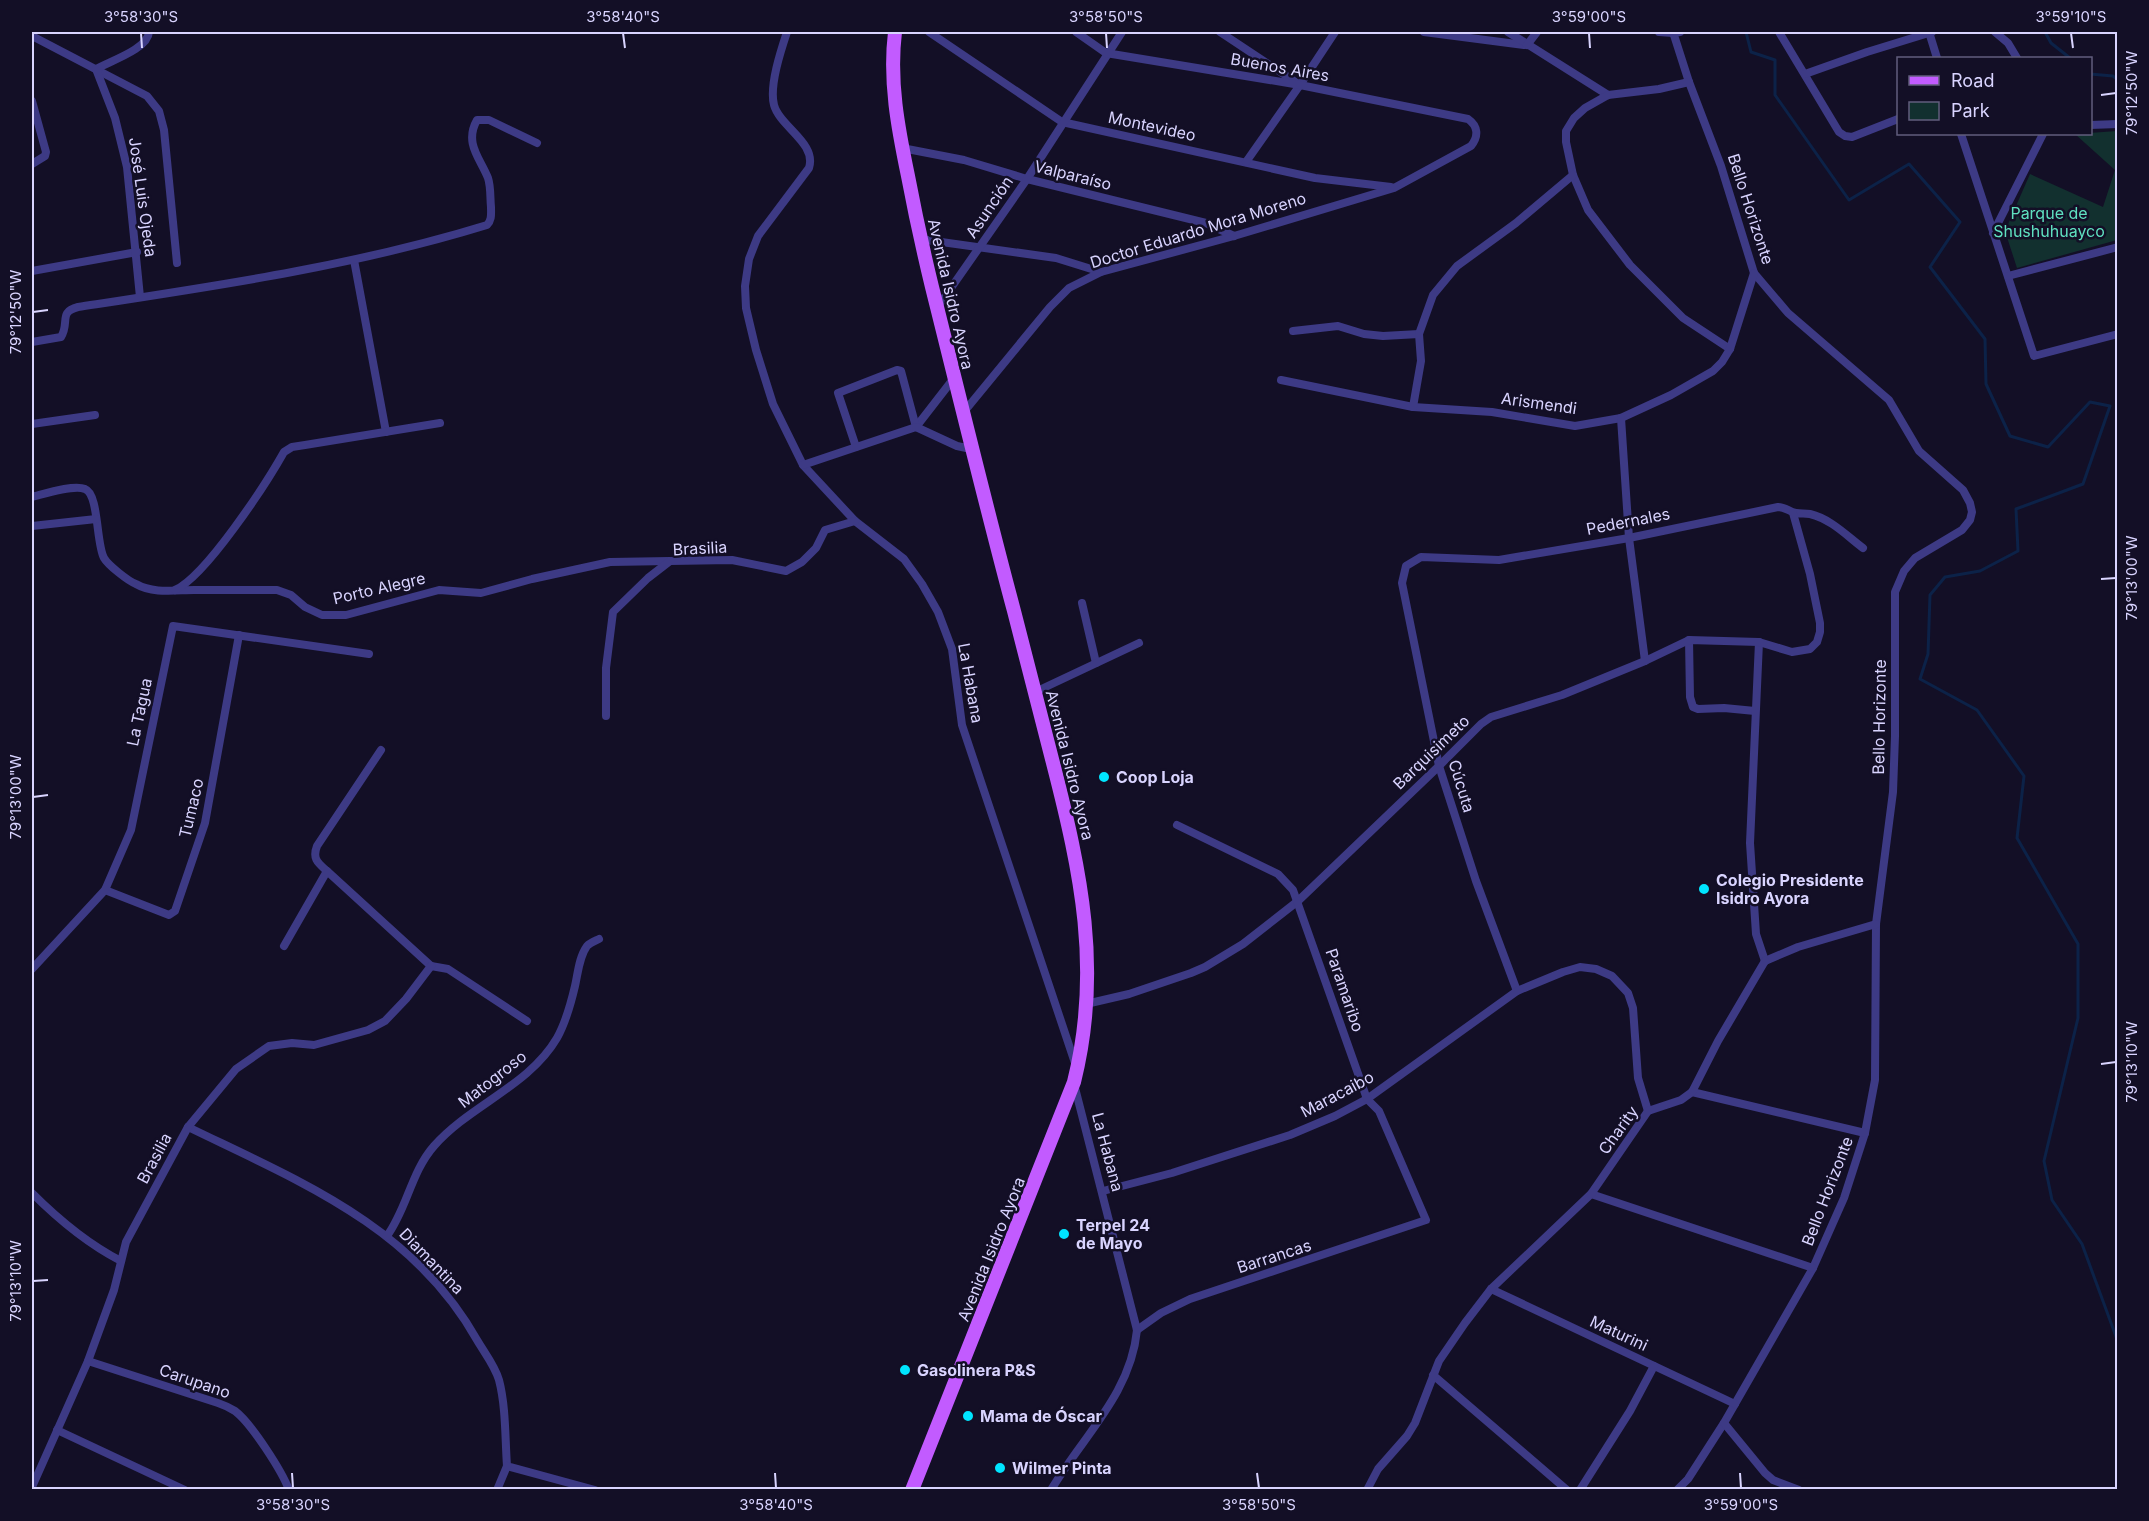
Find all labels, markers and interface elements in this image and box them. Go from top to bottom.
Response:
text: 3°58'30"S [104,7,178,26]
text: 3°58'40"S [586,7,660,26]
text: 3°58'50"S [1069,7,1143,26]
text: 3°59'00"S [1552,7,1626,26]
text: 3°59'10"S [2036,7,2106,26]
street label: Buenos Aires [1229,48,1331,86]
text: 79°12'50"W [2122,50,2141,135]
legend [1897,57,2092,135]
text: Road [1951,70,1994,91]
text: Park [1951,100,1990,121]
street label: Montevideo [1106,107,1198,145]
street label: José Luis Ojeda [125,136,161,258]
street label: Bello Horizonte [1724,151,1778,267]
street label: Valparaíso [1032,156,1114,194]
street label: Asunción [961,172,1017,242]
street label: Doctor Eduardo Mora Moreno [1088,188,1308,272]
park label: Parque de Shushuhuayco [1993,203,2105,241]
street label: Avenida Isidro Ayora [924,217,978,371]
text: 79°12'50"W [6,269,25,354]
street label: Arismendi [1500,388,1578,418]
street label: Pedernales [1584,503,1672,539]
text: 79°13'00"W [2122,535,2141,621]
street label: Brasilia [672,537,728,559]
street label: Porto Alegre [331,568,427,608]
street label: La Habana [954,641,988,725]
street label: Bello Horizonte [1868,659,1890,775]
street label: La Tagua [122,676,156,748]
street label: Avenida Isidro Ayora [1042,688,1098,842]
street label: Barquisimeto [1389,711,1473,793]
text: 79°13'00"W [6,754,25,840]
street label: Cúcuta [1445,757,1479,815]
place label: Coop Loja [1116,767,1194,787]
marker: Coop Loja [1097,770,1111,784]
street label: Tumaco [174,776,208,840]
place label: Colegio Presidente Isidro Ayora [1716,870,1864,908]
marker: Colegio Presidente Isidro Ayora [1697,882,1711,896]
street label: Paramaribo [1321,946,1369,1034]
text: 79°13'10"W [2122,1021,2141,1103]
street label: Matogroso [454,1046,530,1112]
street label: Maracaibo [1297,1066,1377,1122]
street label: Charity [1594,1102,1642,1158]
street label: La Habana [1088,1110,1128,1194]
street label: Brasilia [132,1129,176,1187]
street label: Bello Horizonte [1797,1134,1857,1248]
street label: Avenida Isidro Ayora [953,1174,1029,1324]
place label: Terpel 24 de Mayo [1076,1215,1150,1253]
street label: Diamantina [395,1224,469,1298]
marker: Terpel 24 de Mayo [1057,1227,1071,1241]
street label: Barrancas [1234,1235,1314,1277]
text: 79°13'10"W [6,1240,25,1322]
street label: Maturini [1587,1311,1651,1355]
street label: Carupano [157,1359,233,1403]
place label: Gasolinera P&S [917,1360,1036,1380]
marker: Gasolinera P&S [898,1363,912,1377]
place label: Mama de Óscar [980,1406,1102,1426]
marker: Mama de Óscar [961,1409,975,1423]
place label: Wilmer Pinta [1012,1458,1112,1478]
marker: Wilmer Pinta [993,1461,1007,1475]
text: 3°58'30"S [256,1495,330,1514]
text: 3°58'40"S [739,1495,813,1514]
text: 3°58'50"S [1222,1495,1296,1514]
text: 3°59'00"S [1704,1495,1778,1514]

